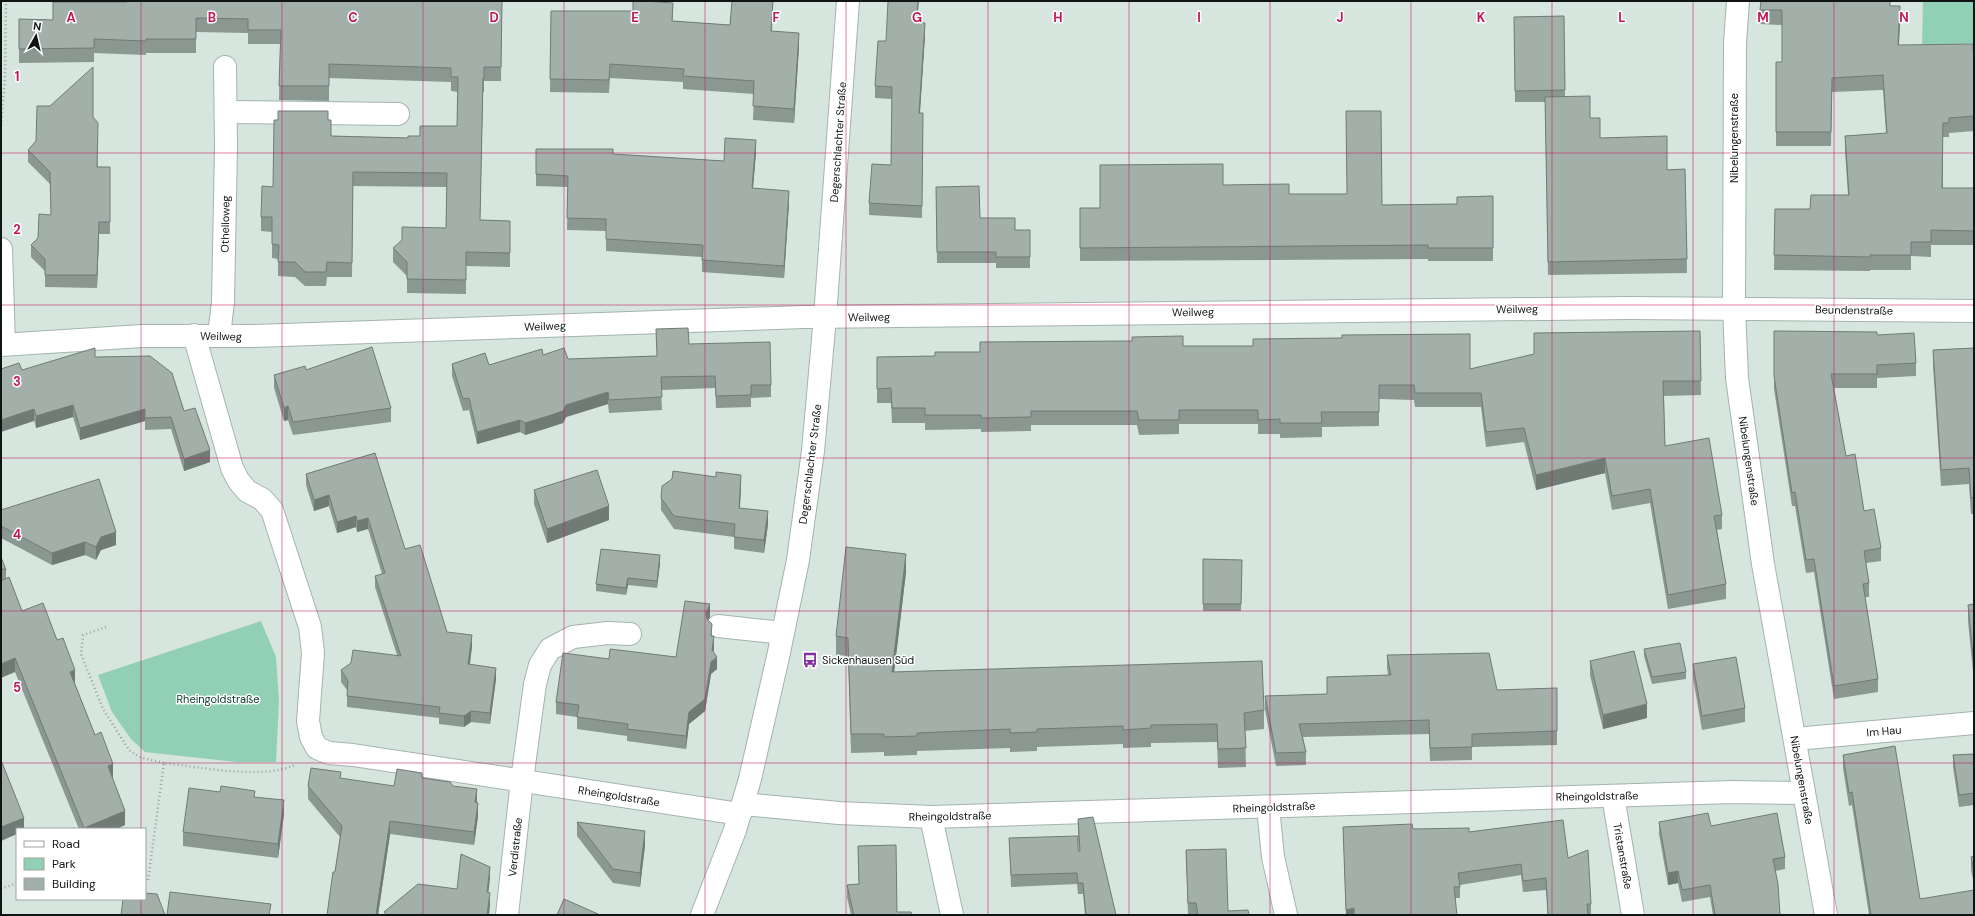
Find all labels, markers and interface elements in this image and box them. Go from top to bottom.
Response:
text: A [66,9,76,26]
text: B [208,9,216,26]
text: C [348,9,358,26]
text: D [489,9,499,26]
text: E [631,9,639,26]
text: F [772,9,780,26]
text: G [912,9,922,26]
text: H [1053,9,1063,26]
text: I [1197,9,1201,26]
text: J [1336,9,1344,26]
text: K [1477,9,1486,26]
text: L [1618,9,1626,26]
text: M [1757,9,1769,26]
text: N [1899,9,1909,26]
north arrow [16,16,56,56]
text: N [32,19,42,34]
text: 1 [15,68,19,85]
street label: Degerschlachter Straße [827,81,849,203]
street label: Nibelungenstraße [1727,93,1741,183]
street label: Othelloweg [218,195,232,253]
text: 2 [13,221,21,238]
street label: Weilweg [1496,302,1538,316]
street label: Beundenstraße [1815,302,1893,318]
street label: Weilweg [1172,305,1214,319]
street label: Weilweg [848,310,890,324]
street label: Weilweg [524,318,566,334]
street label: Weilweg [200,329,242,343]
text: 3 [13,373,21,390]
street label: Degerschlachter Straße [796,403,824,525]
street label: Nibelungenstraße [1736,415,1762,507]
text: 4 [13,526,21,543]
bus stop icon: Sickenhausen Süd [801,651,819,669]
place label: Sickenhausen Süd [822,653,914,667]
text: 5 [13,679,21,696]
park label: Rheingoldstraße [177,692,259,706]
street label: Im Hau [1866,722,1902,740]
street label: Nibelungenstraße [1787,734,1817,826]
street label: Rheingoldstraße [577,783,661,809]
street label: Rheingoldstraße [1555,788,1639,804]
street label: Rheingoldstraße [1232,799,1316,815]
street label: Rheingoldstraße [908,808,992,824]
street label: Verdistraße [505,817,525,877]
street label: Tristanstraße [1610,822,1636,890]
legend [16,828,146,900]
text: Road [52,836,80,852]
text: Park [52,856,76,872]
text: Building [52,876,96,892]

